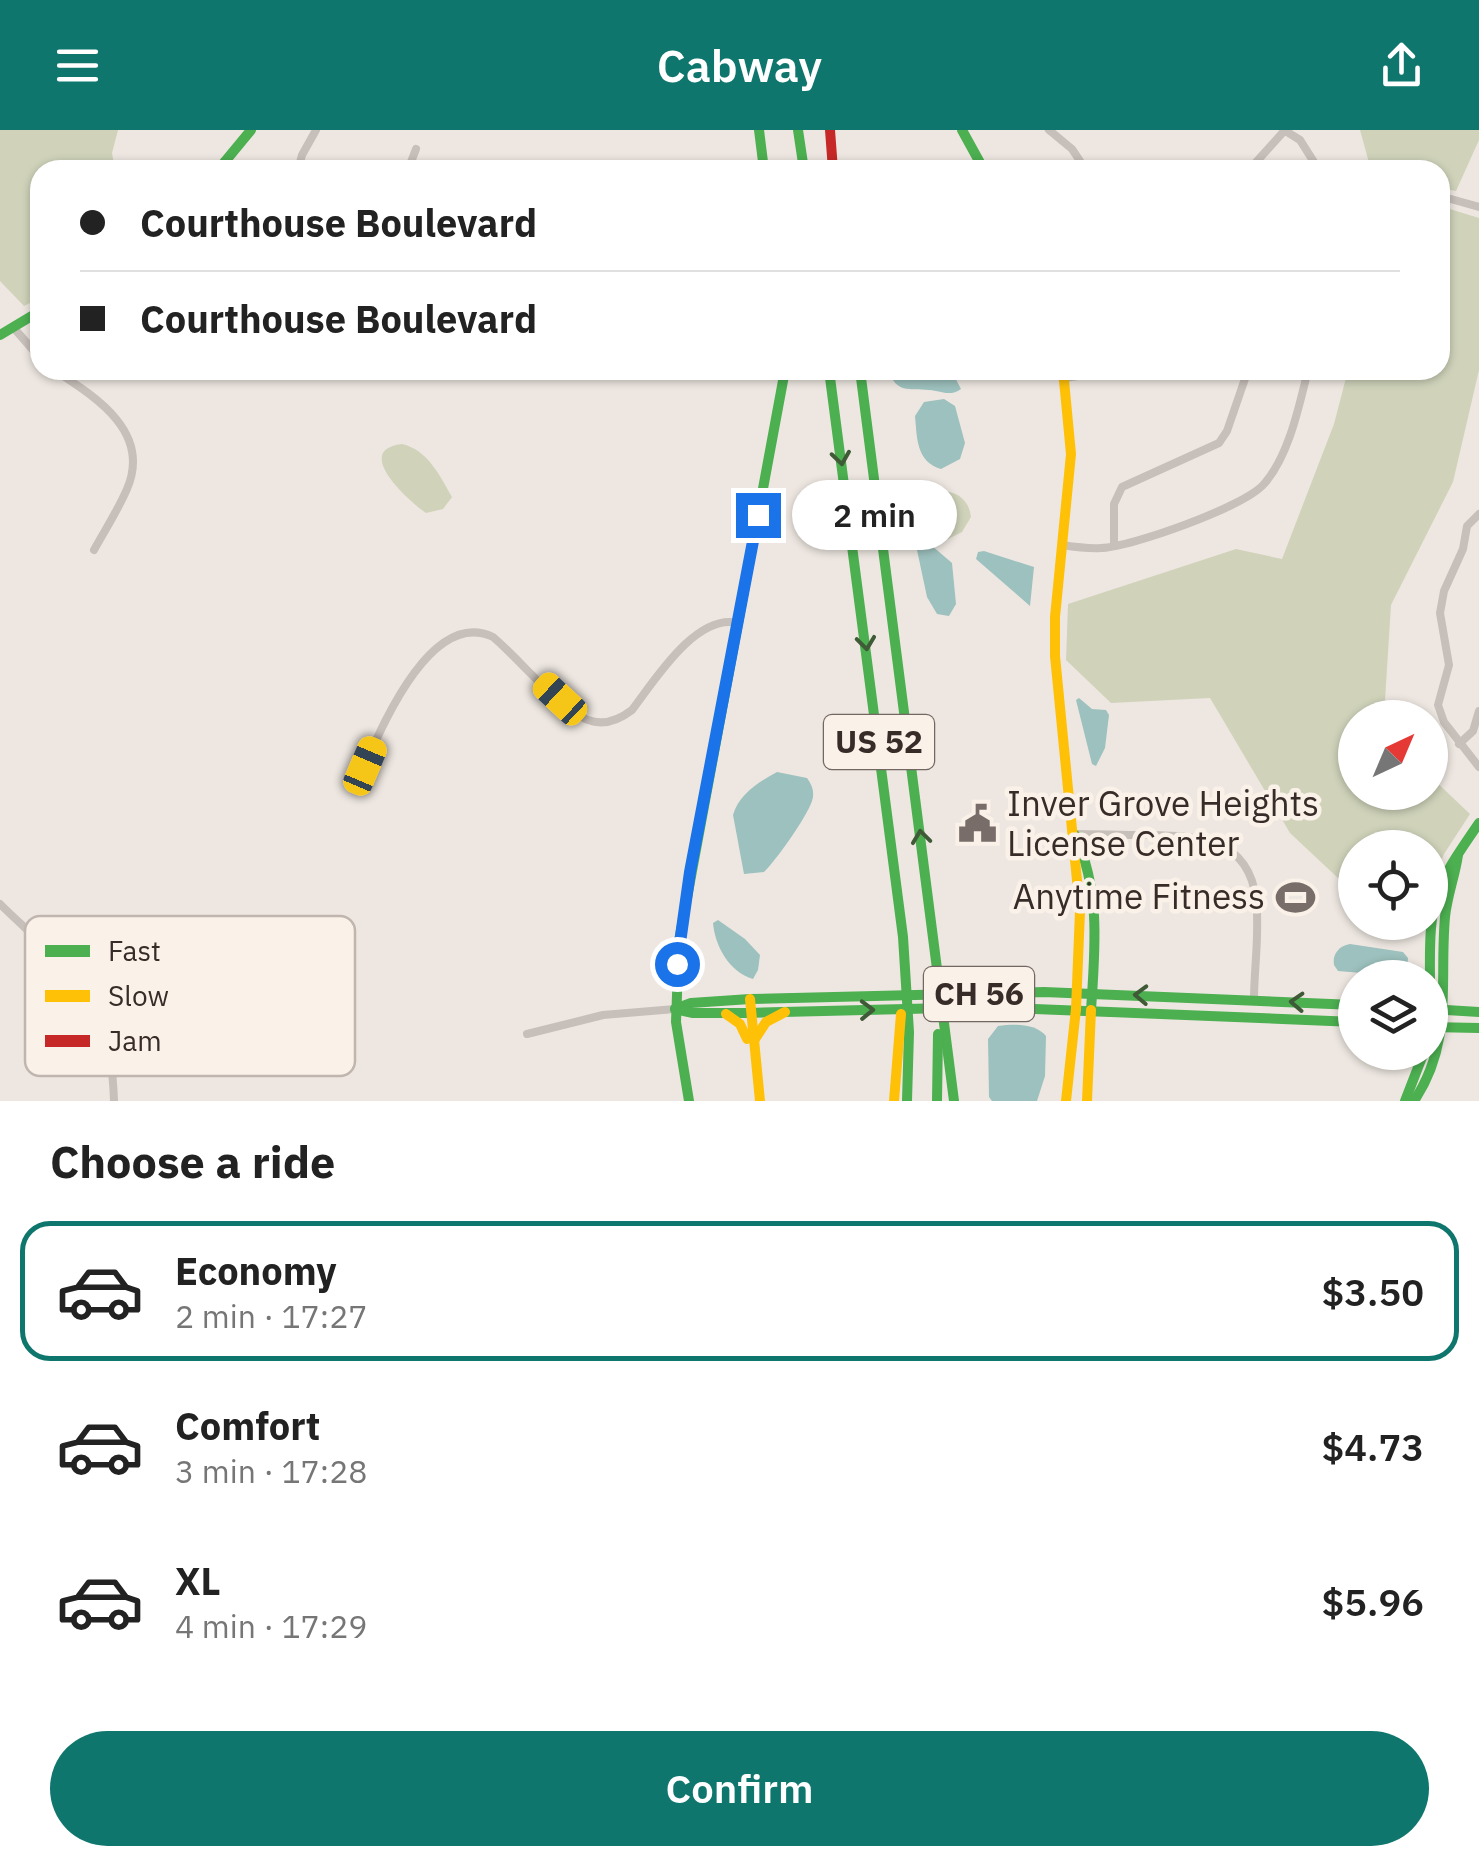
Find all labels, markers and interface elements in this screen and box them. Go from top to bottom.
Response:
text: Cabway [657,36,822,94]
icon: menu [50,38,105,93]
icon: share [1374,38,1429,93]
text: Courthouse Boulevard [140,198,537,247]
text: Courthouse Boulevard [140,294,537,343]
one-way arrow [830,450,851,466]
callout: 2 min [793,480,958,550]
route end [736,493,781,538]
text: 2 min [833,494,916,536]
one-way arrow [855,635,876,651]
car [528,668,592,730]
north arrow [1338,700,1448,810]
map controls [1338,700,1448,1070]
road number: US 52 [824,715,934,769]
car [339,733,391,799]
place label: Inver Grove Heights License Center [1007,780,1319,866]
public building icon: Inver Grove Heights License Center [956,803,998,845]
one-way arrow [911,829,932,845]
button: locate [1338,830,1448,940]
place label: Anytime Fitness [1013,873,1265,919]
sports icon: Anytime Fitness [1274,876,1316,918]
legend [25,916,355,1076]
text: Fast [108,932,161,969]
route start [655,942,700,987]
button: layers [1338,960,1448,1070]
road number: CH 56 [924,967,1034,1021]
text: Slow [108,977,169,1014]
one-way arrow [1133,985,1149,1006]
one-way arrow [1288,992,1304,1013]
one-way arrow [859,1000,875,1021]
text: Jam [108,1022,162,1059]
text: Choose a ride [50,1132,335,1190]
icon: car [55,1246,145,1336]
text: Economy [175,1246,337,1295]
text: $3.50 [1321,1267,1424,1316]
text: 2 min · 17:27 [175,1295,368,1337]
icon: car [55,1401,145,1491]
text: Comfort [175,1401,320,1450]
text: $4.73 [1321,1422,1424,1471]
text: 3 min · 17:28 [175,1450,368,1492]
icon: car [55,1556,145,1646]
text: XL [175,1556,221,1605]
text: $5.96 [1321,1577,1424,1626]
text: 4 min · 17:29 [175,1605,368,1647]
button: Confirm [50,1731,1429,1846]

